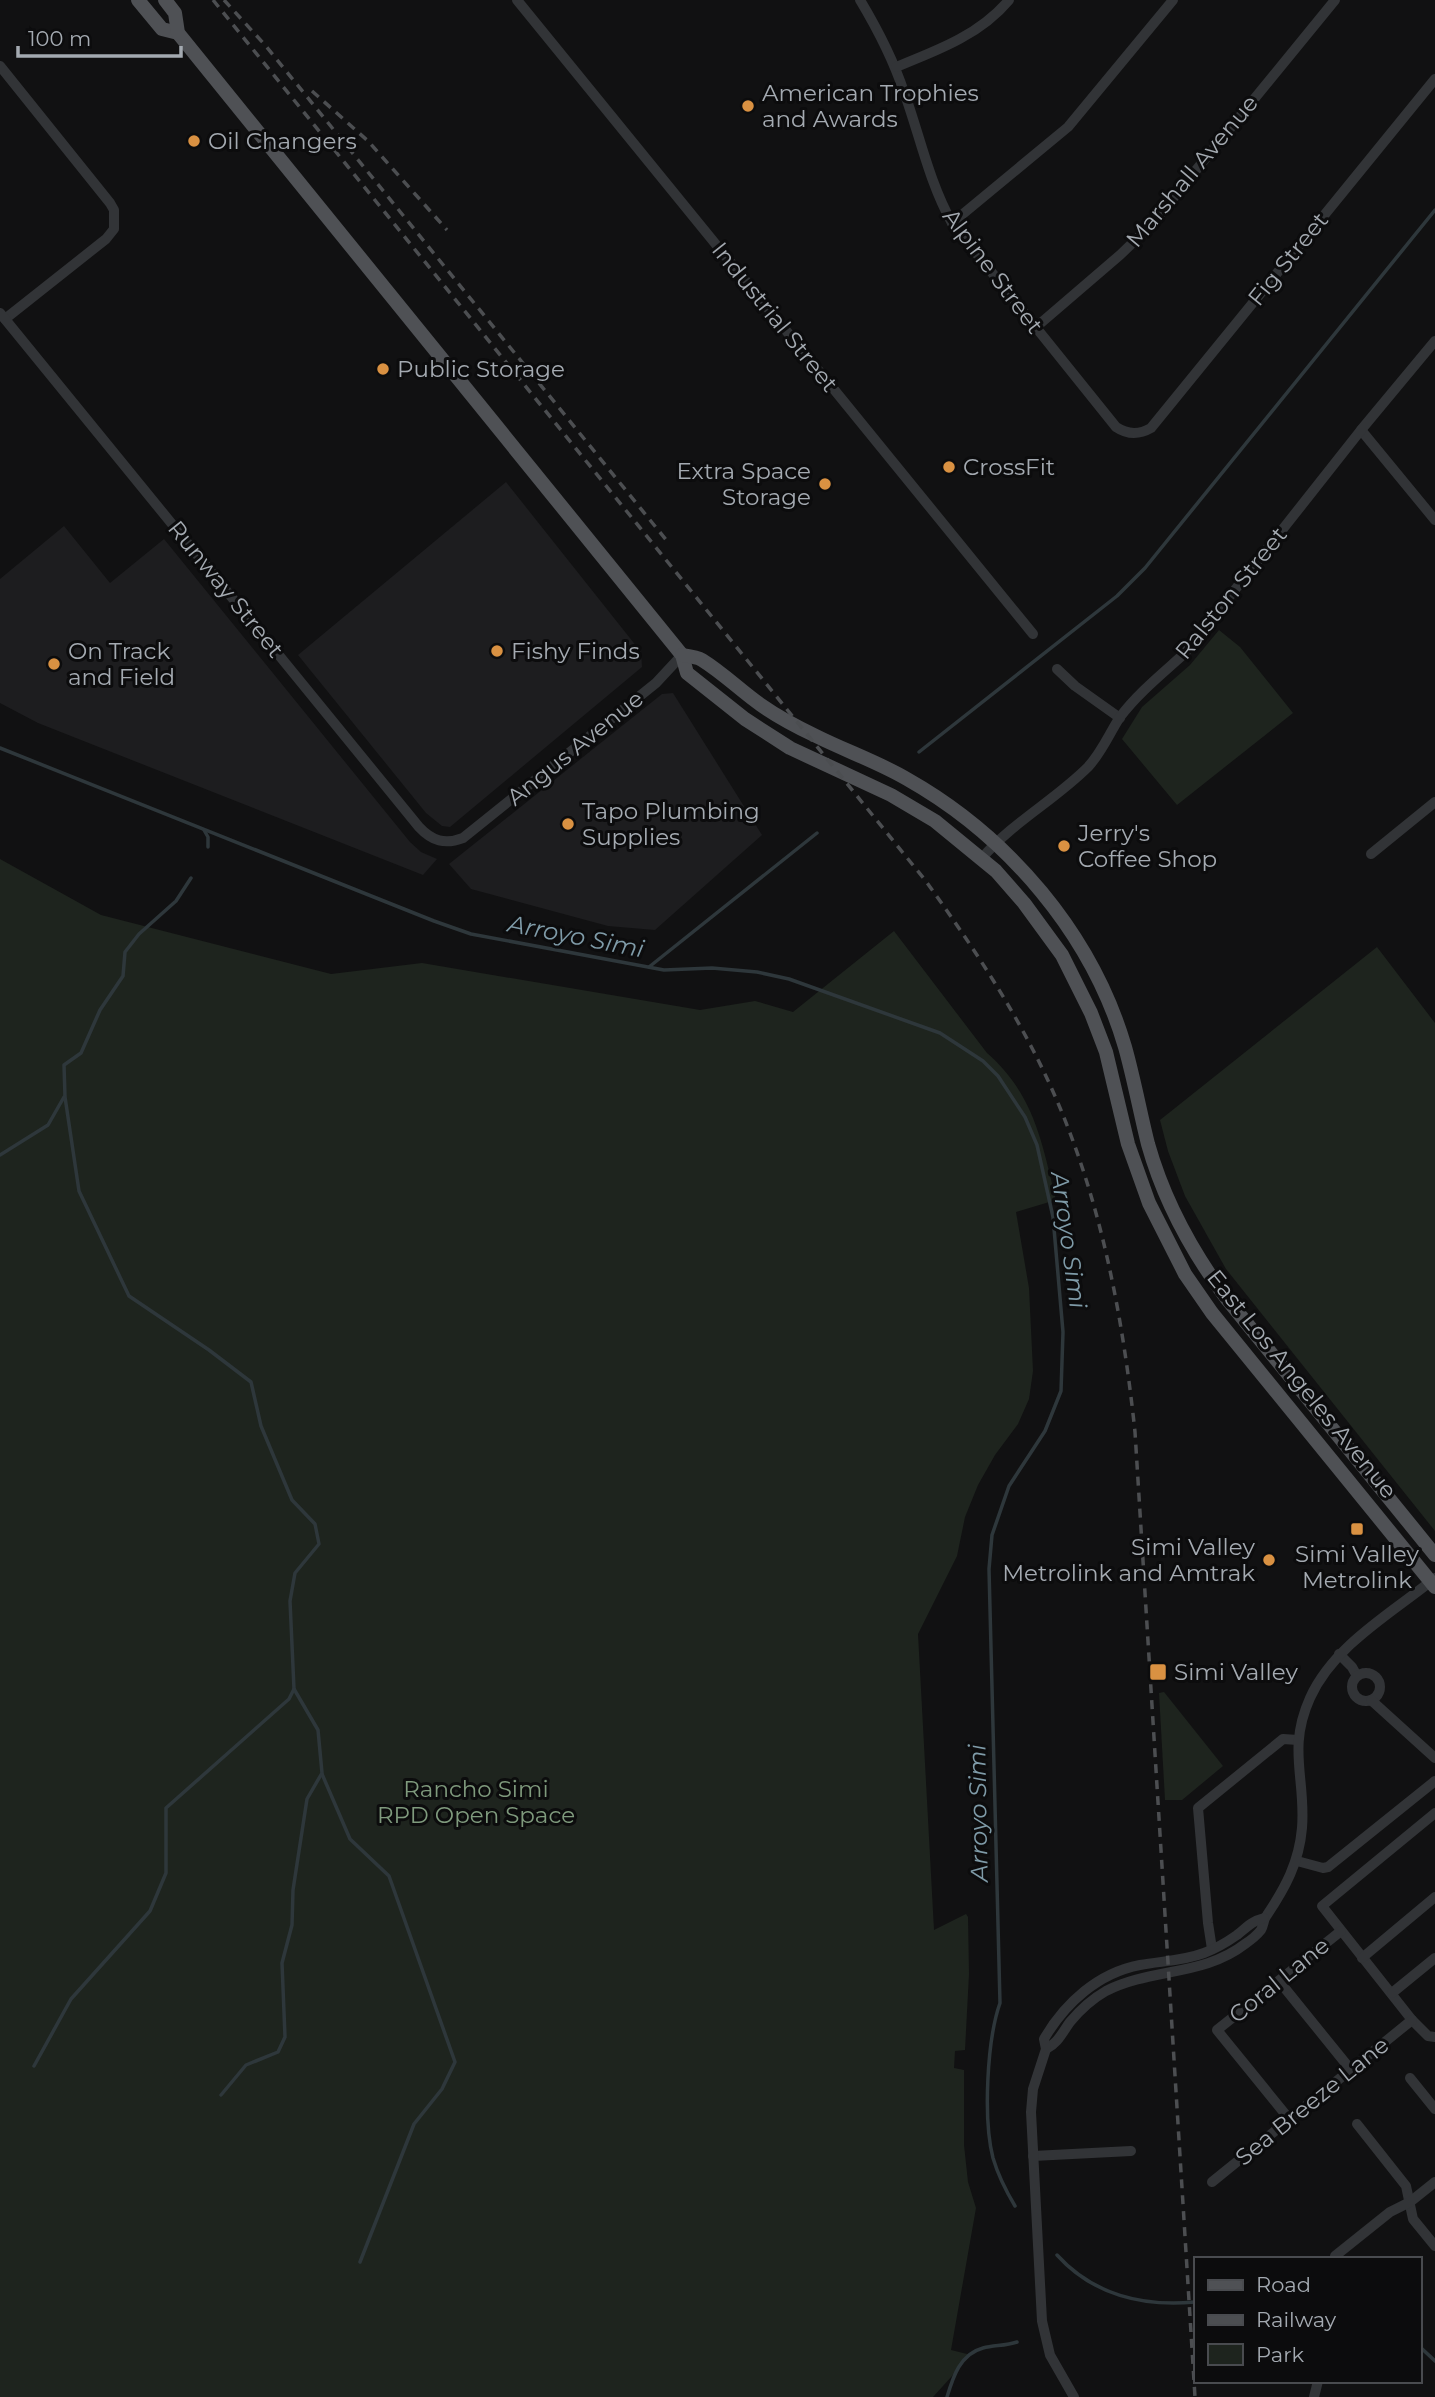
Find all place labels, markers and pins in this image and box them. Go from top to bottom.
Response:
place label: American Trophies and Awards [762,79,979,133]
marker: American Trophies and Awards [740,98,756,114]
place label: Oil Changers [208,127,357,155]
marker: Oil Changers [186,133,202,149]
place label: Public Storage [397,355,565,383]
marker: Public Storage [375,361,391,377]
place label: CrossFit [963,453,1055,481]
place label: Extra Space Storage [677,457,811,511]
marker: CrossFit [941,459,957,475]
marker: Extra Space Storage [817,476,833,492]
place label: On Track and Field [68,637,175,691]
place label: Fishy Finds [511,637,640,665]
marker: Fishy Finds [489,643,505,659]
marker: On Track and Field [46,656,62,672]
place label: Tapo Plumbing Supplies [582,797,760,851]
marker: Tapo Plumbing Supplies [560,816,576,832]
place label: Jerry's Coffee Shop [1077,819,1217,873]
marker: Jerry's Coffee Shop [1056,838,1072,854]
marker: Simi Valley Metrolink [1349,1521,1365,1537]
place label: Simi Valley Metrolink and Amtrak [1002,1533,1256,1587]
place label: Simi Valley Metrolink [1295,1540,1419,1594]
marker: Simi Valley Metrolink and Amtrak [1261,1552,1277,1568]
place label: Simi Valley [1174,1658,1298,1686]
marker: Simi Valley [1148,1662,1168,1682]

